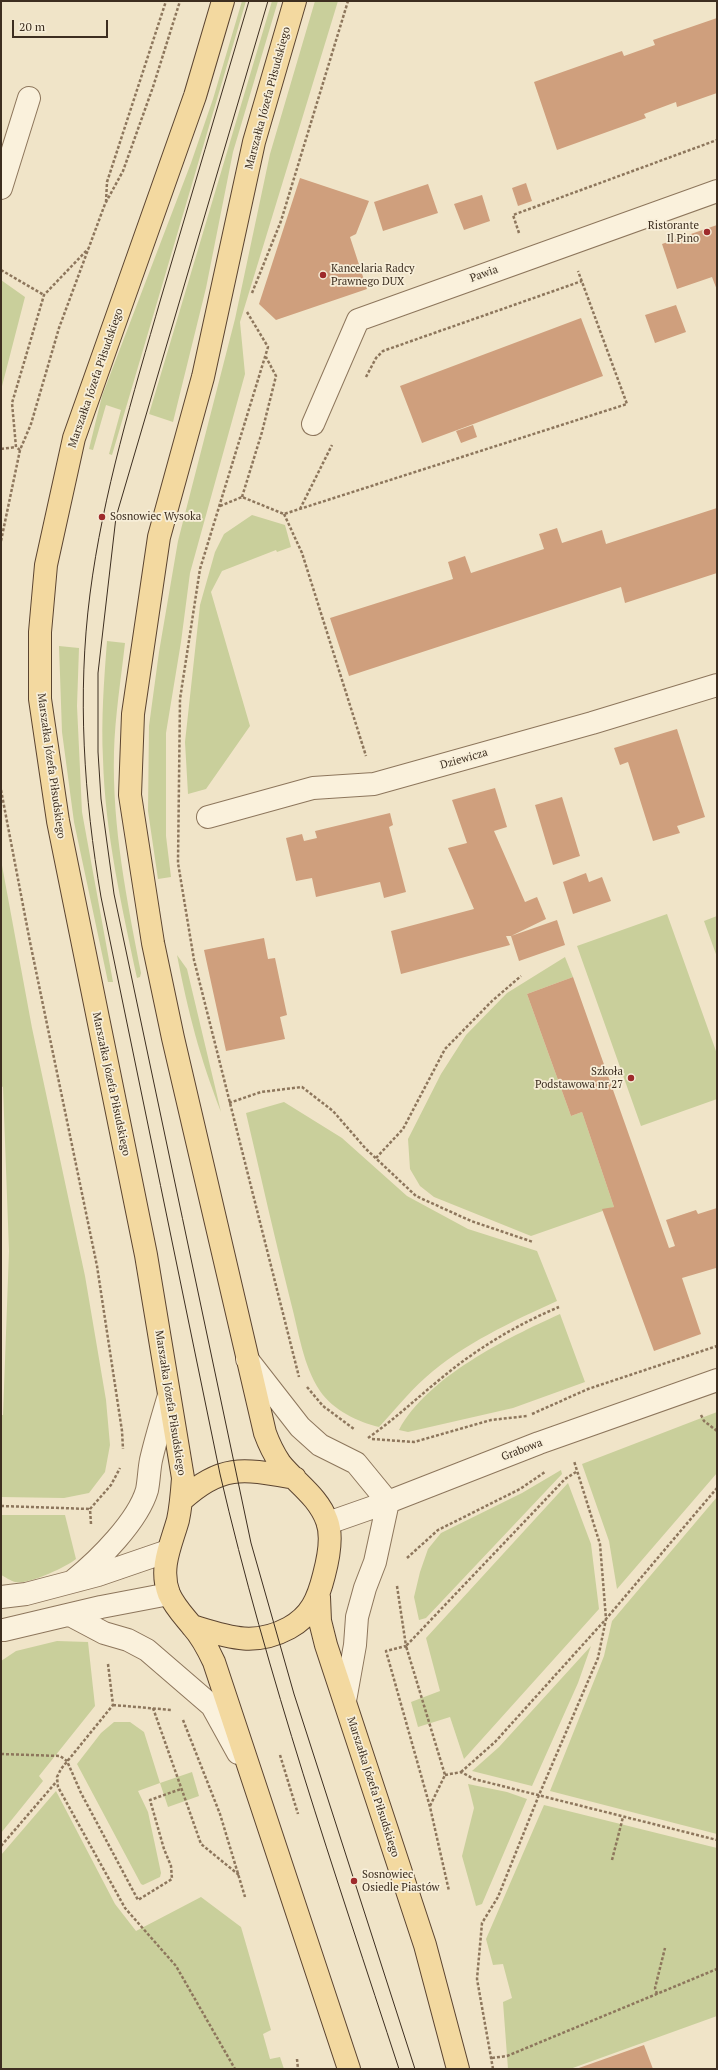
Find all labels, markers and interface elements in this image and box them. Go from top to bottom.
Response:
scale bar [14,12,110,38]
text: 20 m [19,19,45,34]
street label: Marszałka Józefa Piłsudskiego [243,25,293,171]
place label: Ristorante Il Pino [648,219,699,245]
marker: Ristorante Il Pino [702,227,712,237]
place label: Kancelaria Radcy Prawnego DUX [331,262,415,288]
street label: Pawia [468,263,500,285]
marker: Kancelaria Radcy Prawnego DUX [318,270,328,280]
street label: Marszałka Józefa Piłsudskiego [66,306,126,450]
place label: Sosnowiec Wysoka [110,510,201,524]
marker: Sosnowiec Wysoka [97,512,107,522]
street label: Marszałka Józefa Piłsudskiego [34,692,68,840]
street label: Dziewicza [439,746,489,772]
street label: Marszałka Józefa Piłsudskiego [89,1011,133,1157]
place label: Szkoła Podstawowa nr 27 [535,1065,623,1091]
marker: Szkoła Podstawowa nr 27 [626,1073,636,1083]
street label: Marszałka Józefa Piłsudskiego [152,1330,188,1476]
street label: Grabowa [500,1436,544,1464]
street label: Marszałka Józefa Piłsudskiego [344,1715,402,1859]
place label: Sosnowiec Osiedle Piastów [362,1868,440,1894]
marker: Sosnowiec Osiedle Piastów [349,1876,359,1886]

